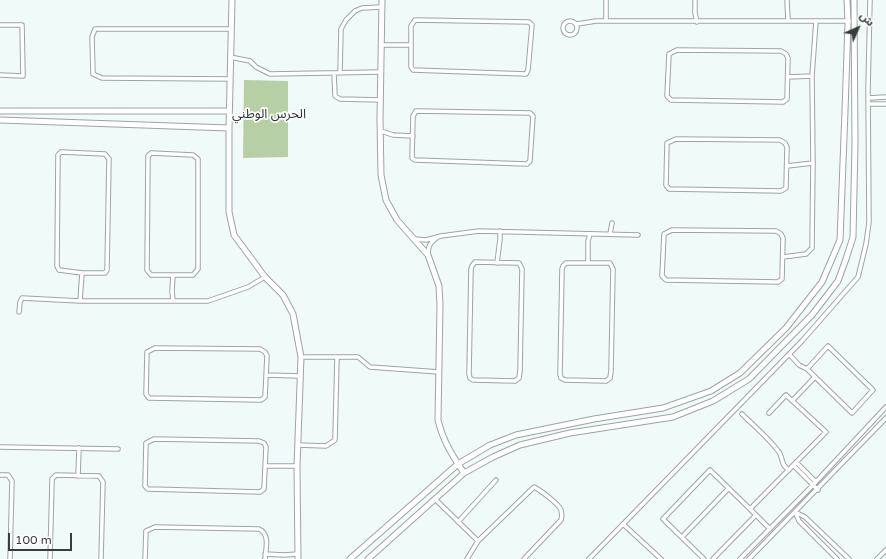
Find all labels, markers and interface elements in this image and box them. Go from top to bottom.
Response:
north arrow [838,8,878,48]
text: ش [857,9,877,29]
district label: الحرس الوطني [232,107,306,123]
scale bar [10,525,74,551]
text: 100 m [15,533,52,547]

